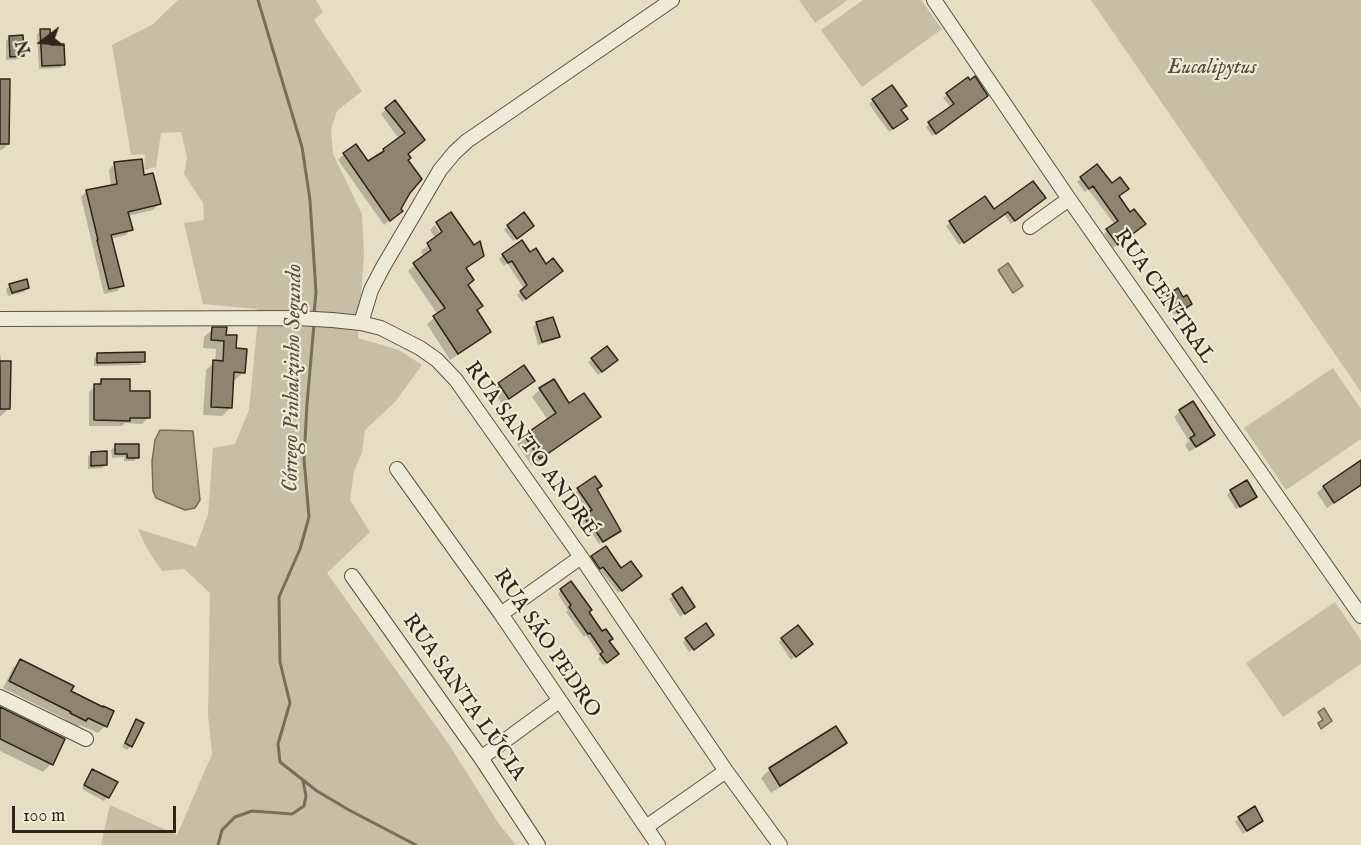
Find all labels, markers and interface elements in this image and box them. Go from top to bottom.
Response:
north arrow [12,12,72,72]
text: N [13,38,36,56]
park label: Eucalipytus [1168,56,1256,82]
street label: RUA CENTRAL [1107,225,1219,369]
water label: Córrego Pinhalzinho Segundo [279,264,309,492]
street label: RUA SANTO ANDRÉ [458,357,602,543]
street label: RUA SÃO PEDRO [487,565,605,723]
street label: RUA SANTA LÚCIA [396,610,530,786]
scale bar [15,794,178,832]
text: 100 m [23,805,65,828]

